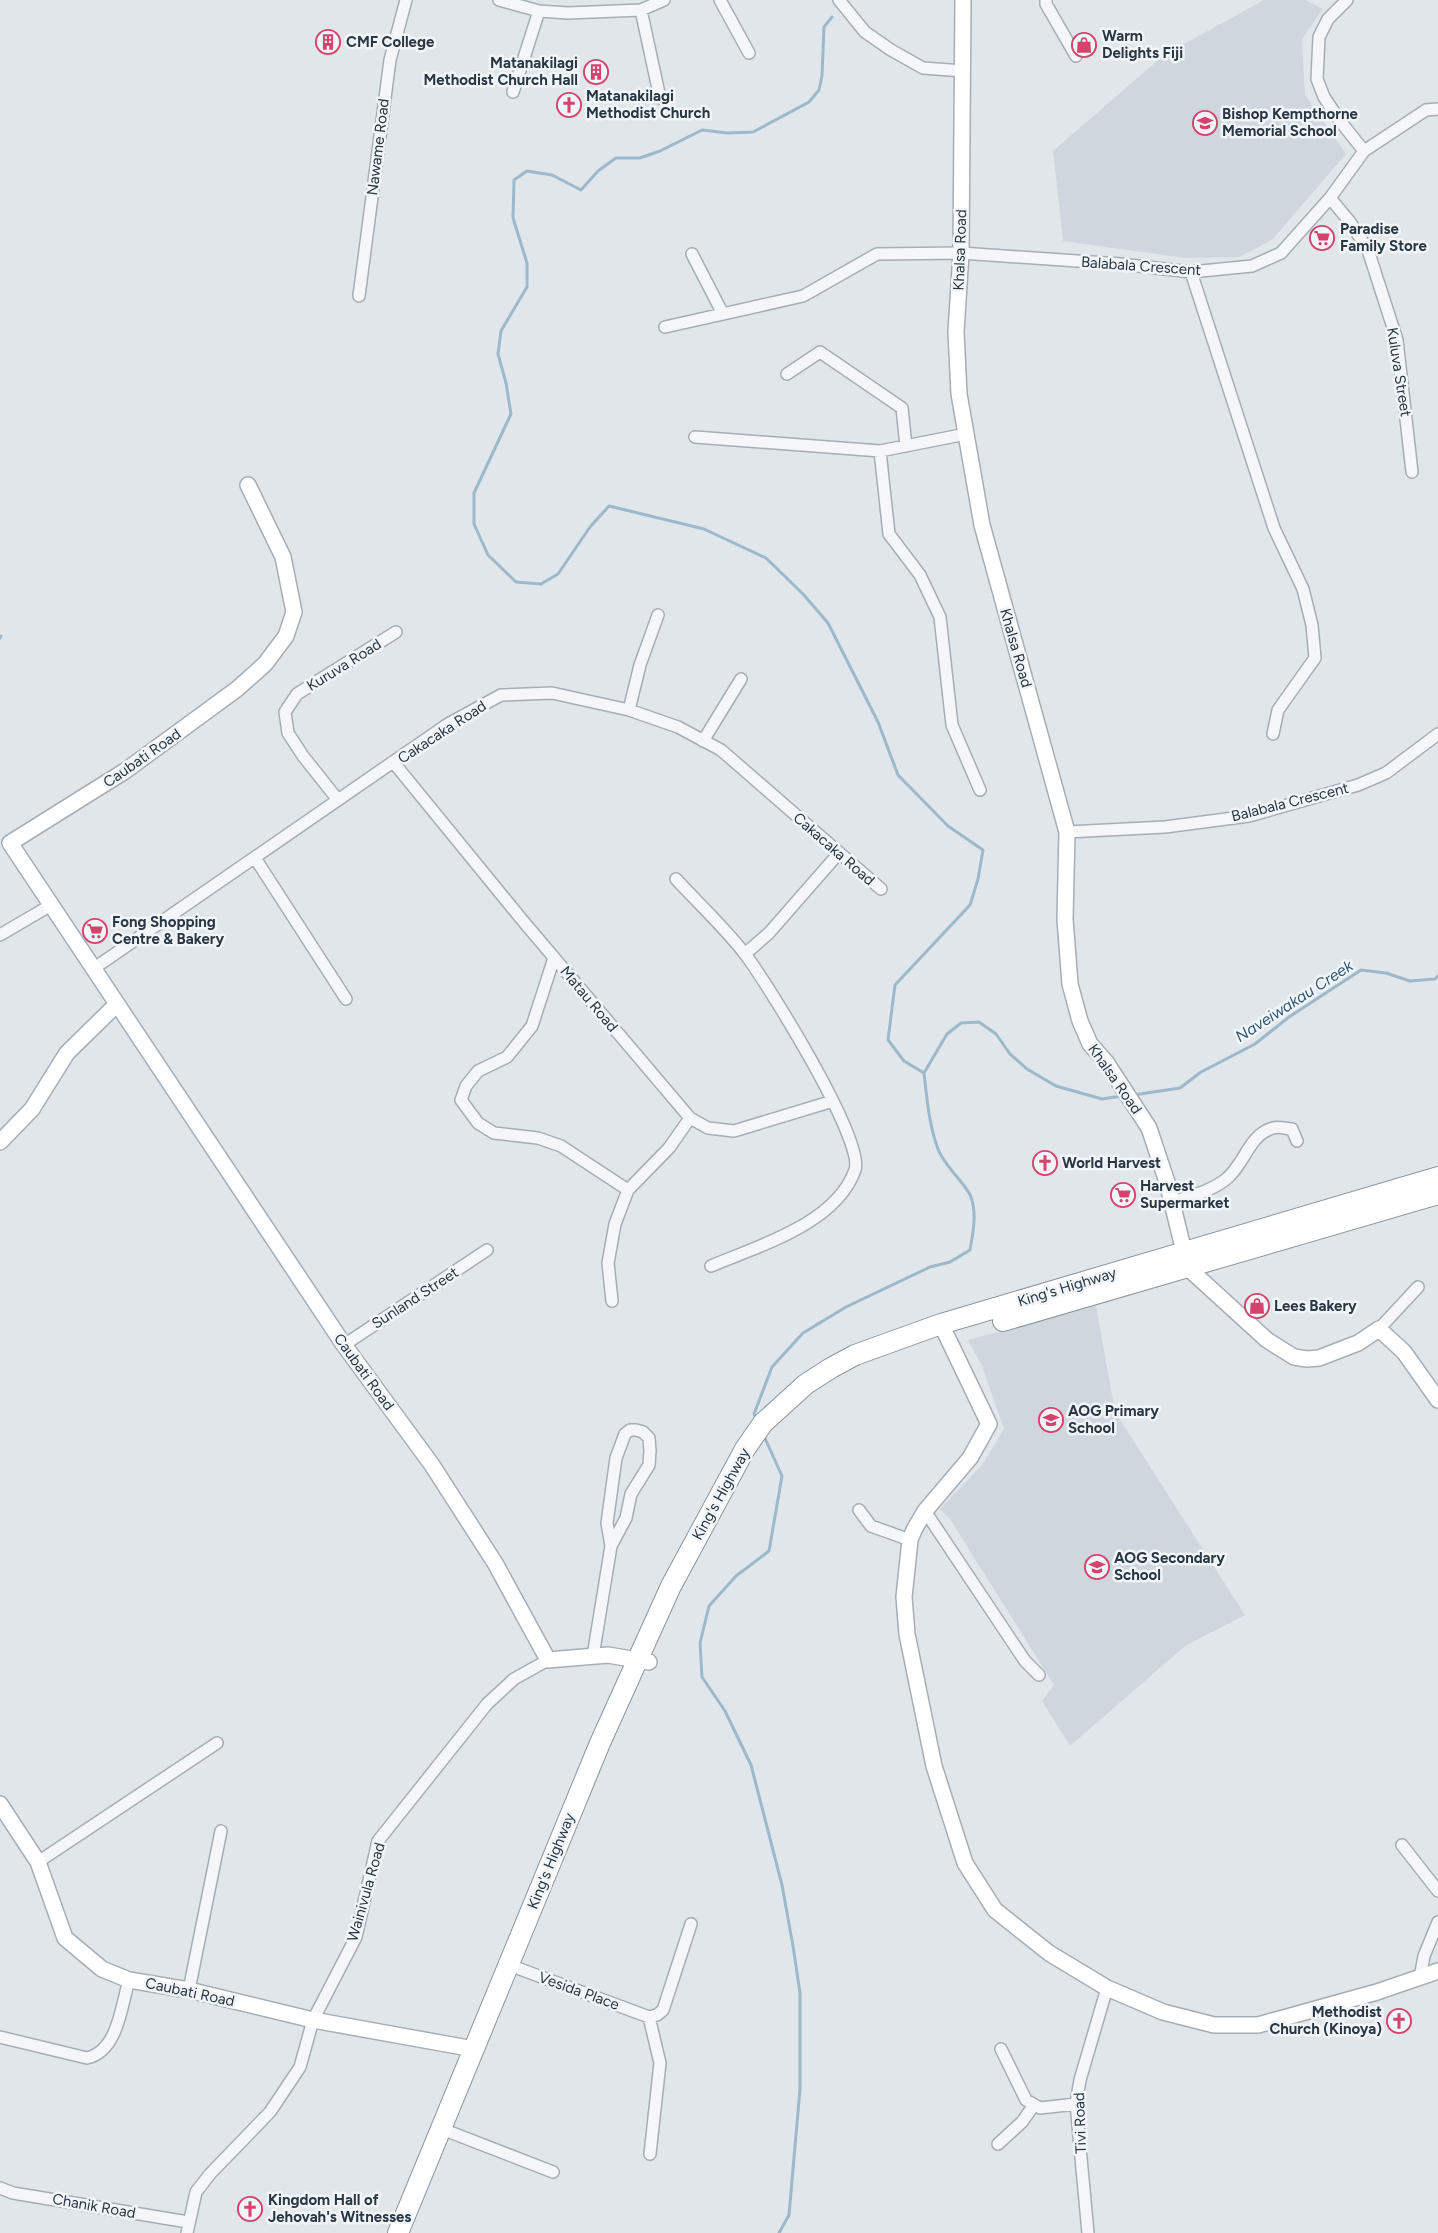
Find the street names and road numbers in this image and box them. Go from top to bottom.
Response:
street label: Nawame Road [363,97,393,197]
street label: Khalsa Road [950,209,970,291]
street label: Balabala Crescent [1080,253,1202,279]
street label: Kuluva Street [1383,326,1415,418]
street label: Khalsa Road [996,606,1036,690]
street label: Kuruva Road [303,635,385,695]
street label: Cakacaka Road [394,697,490,767]
street label: Caubati Road [100,725,184,791]
street label: Balabala Crescent [1229,779,1351,825]
street label: Cakacaka Road [790,809,878,889]
street label: Matau Road [556,962,622,1036]
street label: Khalsa Road [1084,1041,1146,1117]
street label: Sunland Street [368,1263,462,1333]
street label: King's Highway [1015,1263,1119,1311]
street label: Caubati Road [330,1330,398,1414]
street label: King's Highway [688,1445,754,1543]
street label: King's Highway [523,1810,579,1912]
street label: Wainivula Road [343,1840,389,1944]
street label: Vesida Place [536,1968,622,2014]
street label: Caubati Road [144,1974,236,2010]
street label: Tivi Road [1070,2092,1090,2154]
street label: Chanik Road [51,2190,137,2222]

